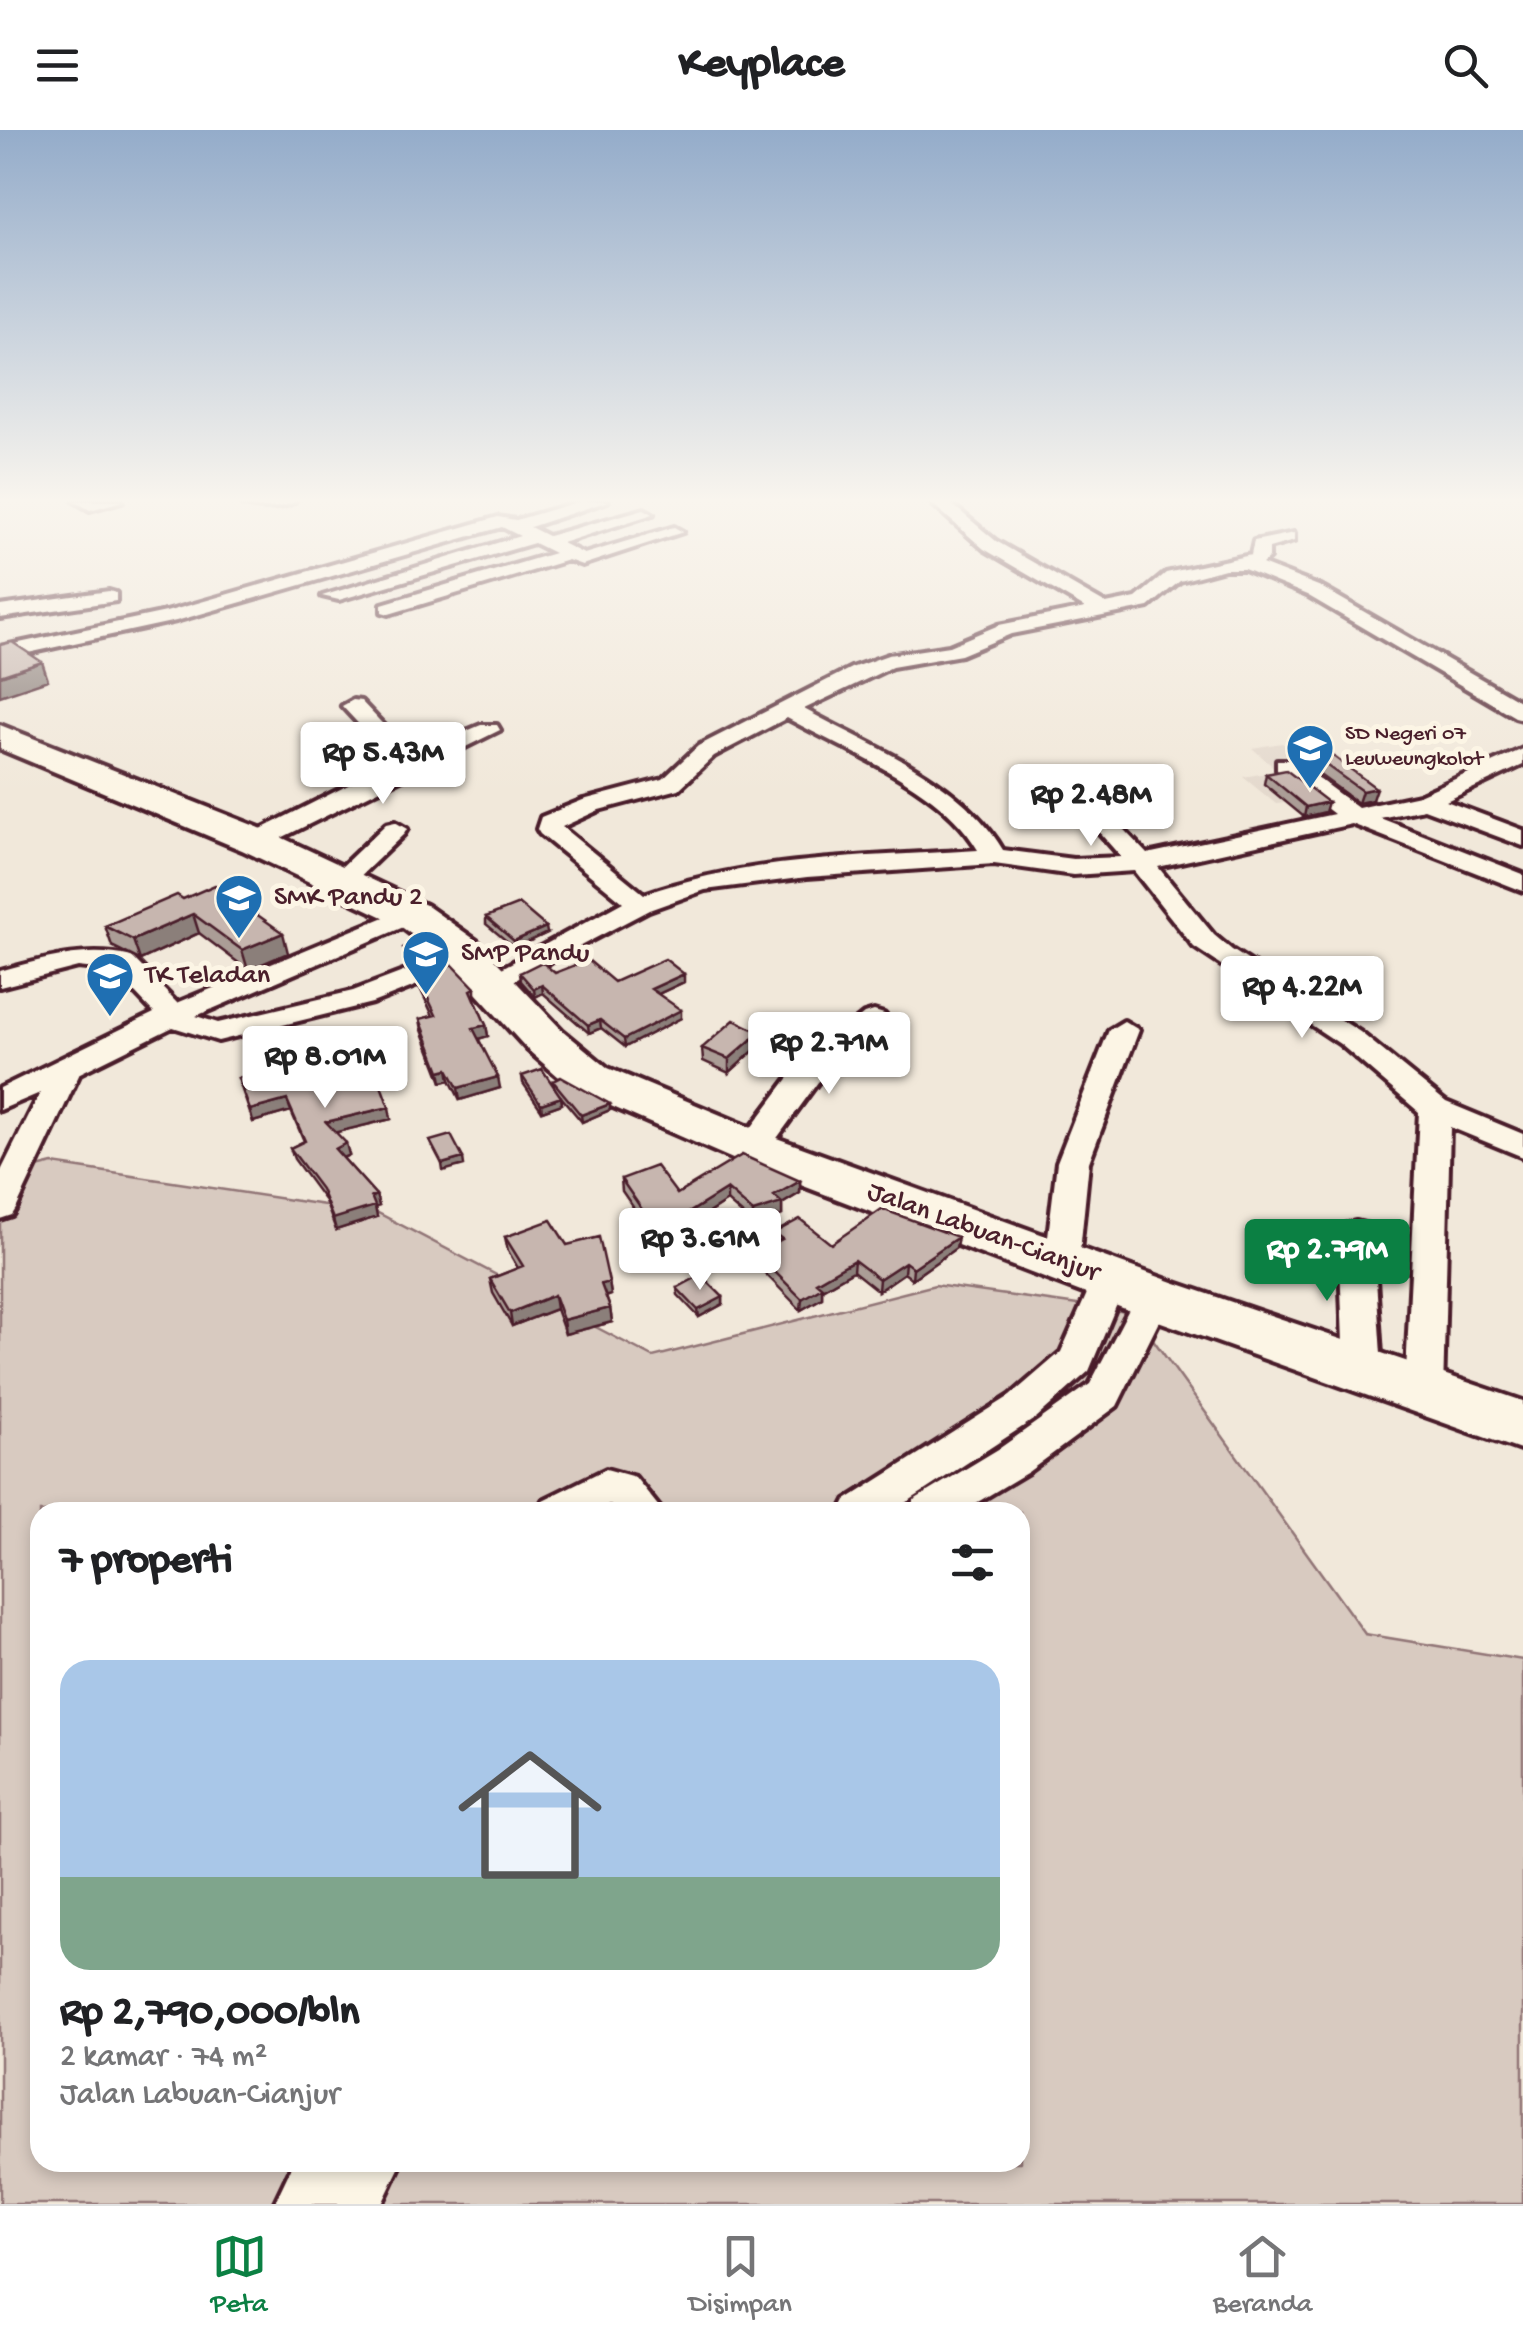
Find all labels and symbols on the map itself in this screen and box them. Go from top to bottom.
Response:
pin: Rp 5.43M [280,722,486,807]
school or university icon: SD Negeri 07 Leuweungkolot [1284,722,1336,790]
place label: SD Negeri 07 Leuweungkolot [1345,722,1485,773]
pin: Rp 2.48M [988,764,1194,849]
school or university icon: SMK Pandu 2 [213,872,265,940]
place label: SMK Pandu 2 [274,882,423,915]
school or university icon: SMP Pandu [400,928,452,996]
place label: SMP Pandu [461,938,589,971]
school or university icon: TK Teladan [84,950,136,1018]
pin: Rp 4.22M [1199,956,1405,1041]
place label: TK Teladan [143,960,271,993]
pin: Rp 2.71M [726,1012,932,1097]
pin: Rp 8.01M [222,1026,428,1111]
street label: Jalan Labuan-Cianjur [862,1176,1106,1291]
pin: Rp 3.61M [597,1208,803,1293]
pin: Rp 2.79M [1224,1219,1430,1304]

